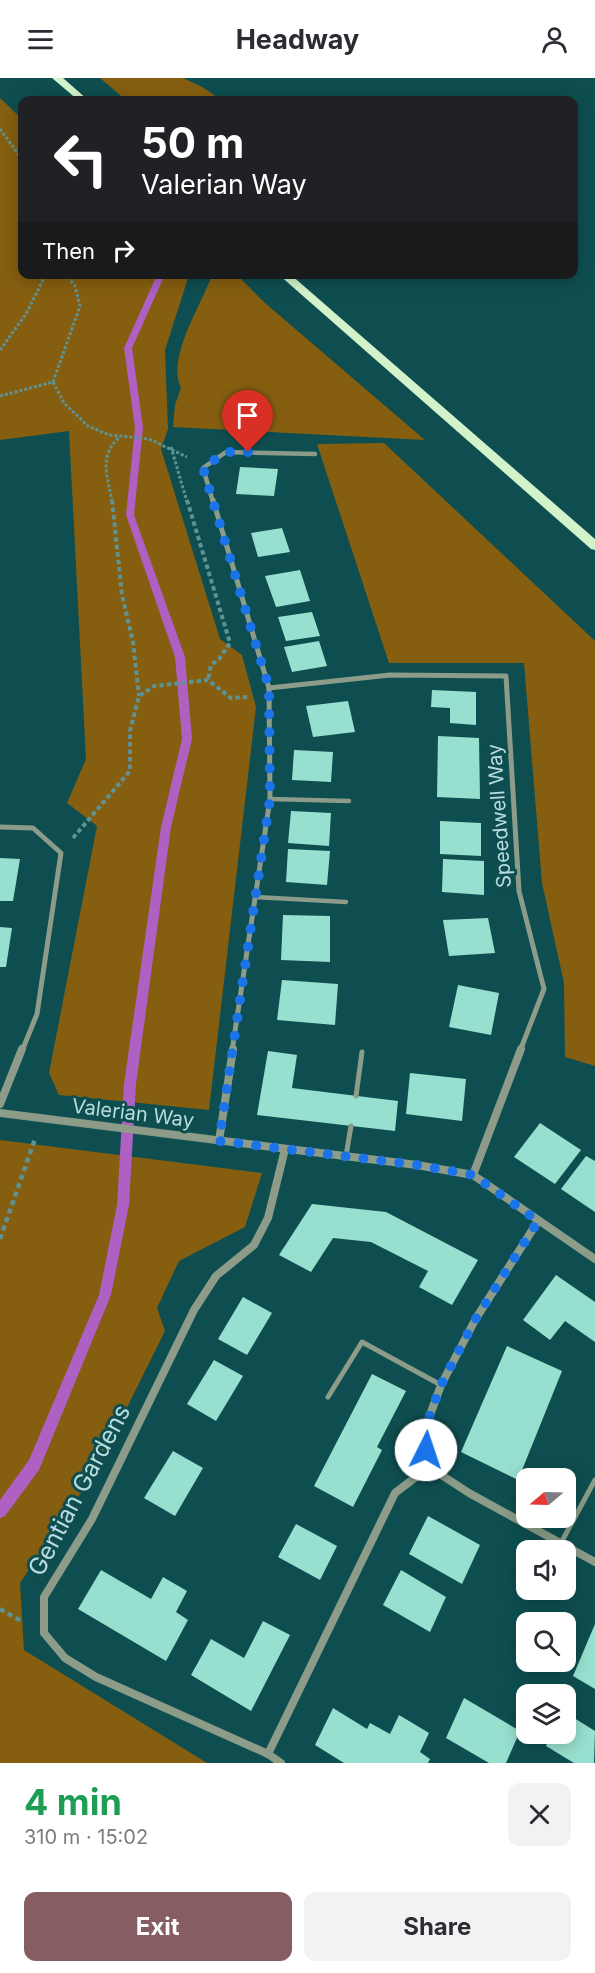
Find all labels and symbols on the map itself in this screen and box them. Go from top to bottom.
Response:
pin [222,390,273,452]
street label: Speedwell Way [482,743,516,889]
street label: Valerian Way [71,1094,195,1132]
street label: Gentian Gardens [22,1399,136,1581]
position arrow [394,1418,458,1482]
north arrow [516,1468,576,1528]

